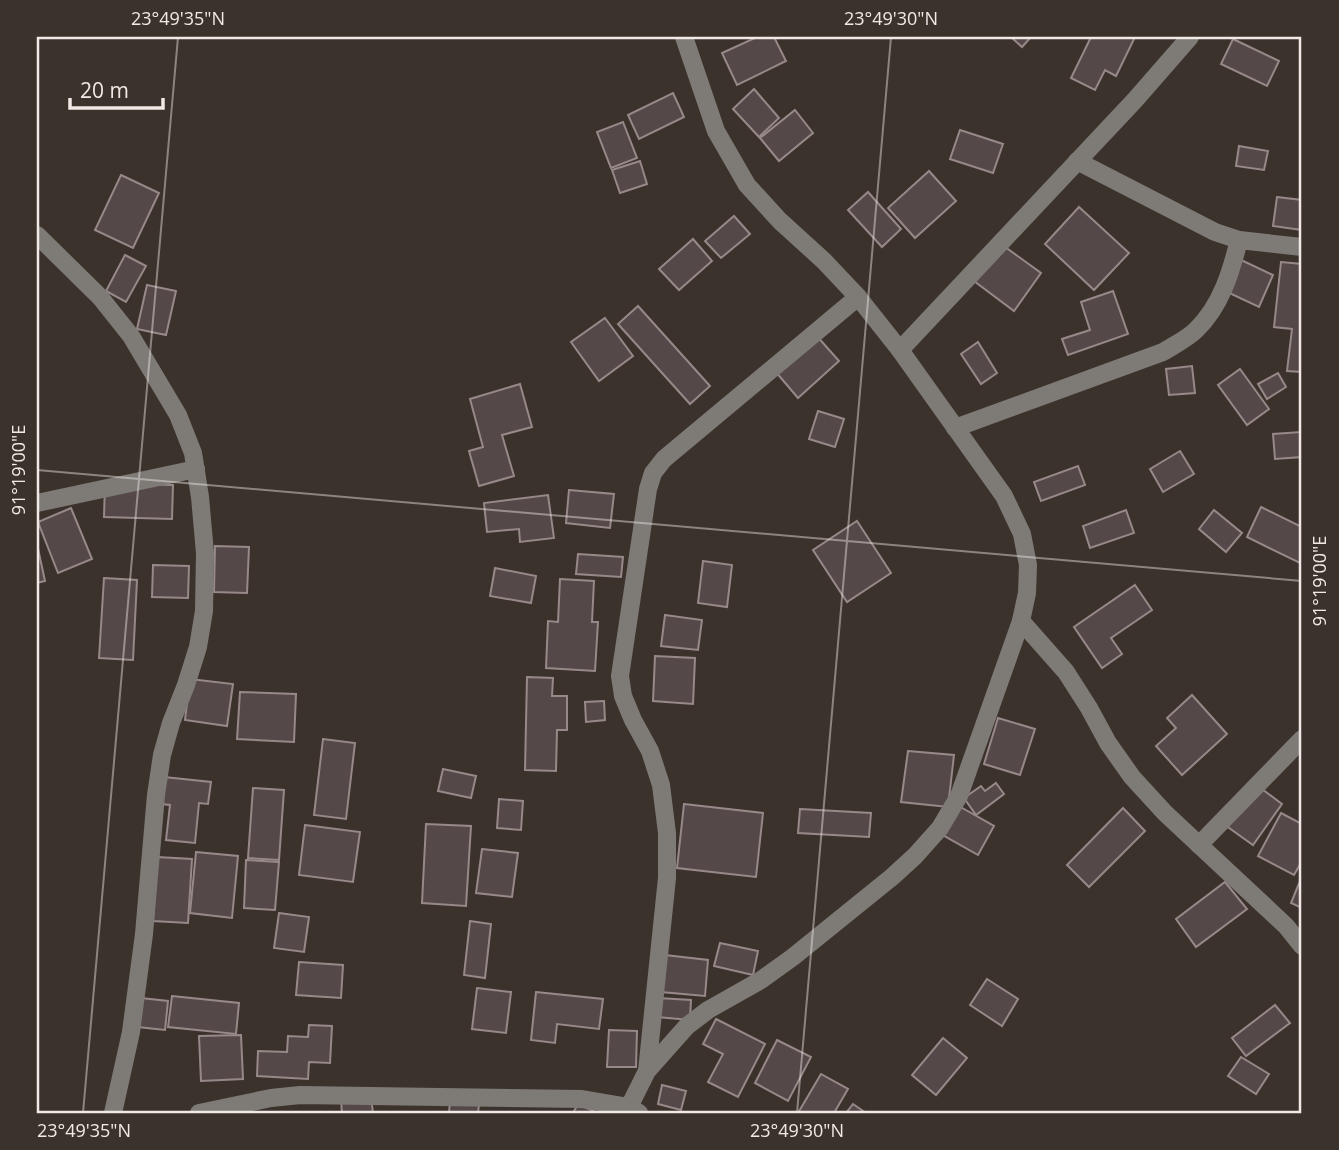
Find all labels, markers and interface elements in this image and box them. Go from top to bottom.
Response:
text: 23°49'35"N [131,6,225,30]
text: 23°49'30"N [844,6,938,30]
scale bar [70,66,163,110]
text: 20 m [80,76,129,104]
text: 91°19'00"E [6,425,30,515]
text: 91°19'00"E [1307,536,1331,626]
text: 23°49'35"N [37,1118,131,1142]
text: 23°49'30"N [750,1118,844,1142]

